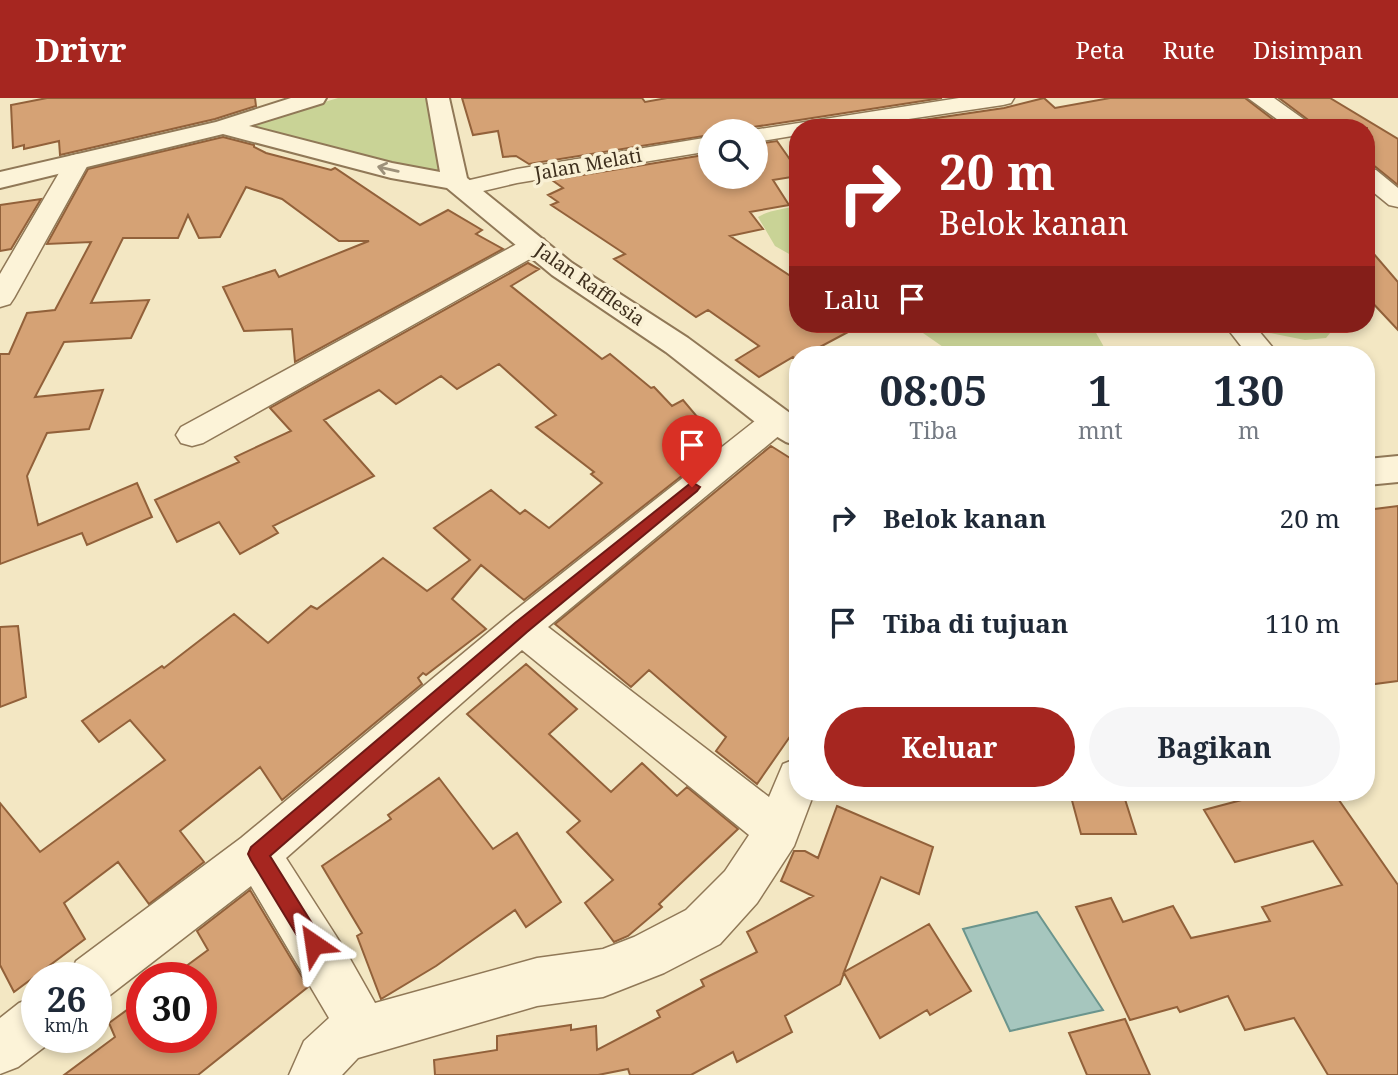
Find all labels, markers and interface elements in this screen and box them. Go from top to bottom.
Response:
text: Drivr [35,27,126,72]
text: Peta [1075,33,1125,66]
text: Rute [1163,33,1215,66]
text: Disimpan [1253,33,1363,66]
map controls [698,119,768,189]
button: search [698,119,768,189]
text: 20 m [939,138,1055,204]
street label: Jalan Melati [531,142,644,186]
icon: right [824,147,915,238]
one-way arrow [377,162,400,175]
text: Belok kanan [939,201,1129,244]
street label: Jalan Rafflesia [529,236,650,332]
icon: arrive [893,280,931,318]
text: Lalu [824,281,879,317]
text: 08:05 [880,361,987,418]
text: 1 [1088,361,1112,418]
text: 130 [1213,361,1284,418]
text: Tiba [909,414,958,446]
text: mnt [1078,414,1123,446]
text: m [1238,414,1260,446]
pin [662,415,722,487]
icon: arrive [673,426,711,464]
icon: right [824,499,862,537]
text: Belok kanan [883,500,1046,536]
text: 20 m [1280,500,1340,536]
icon: arrive [824,604,862,642]
text: Tiba di tujuan [883,605,1068,641]
text: 110 m [1265,605,1340,641]
button: Keluar [824,707,1075,787]
button: Bagikan [1089,707,1340,787]
position arrow [277,907,351,981]
speed limit sign: 30 [126,962,217,1053]
text: 26 [47,975,86,1022]
text: km/h [44,1013,89,1037]

